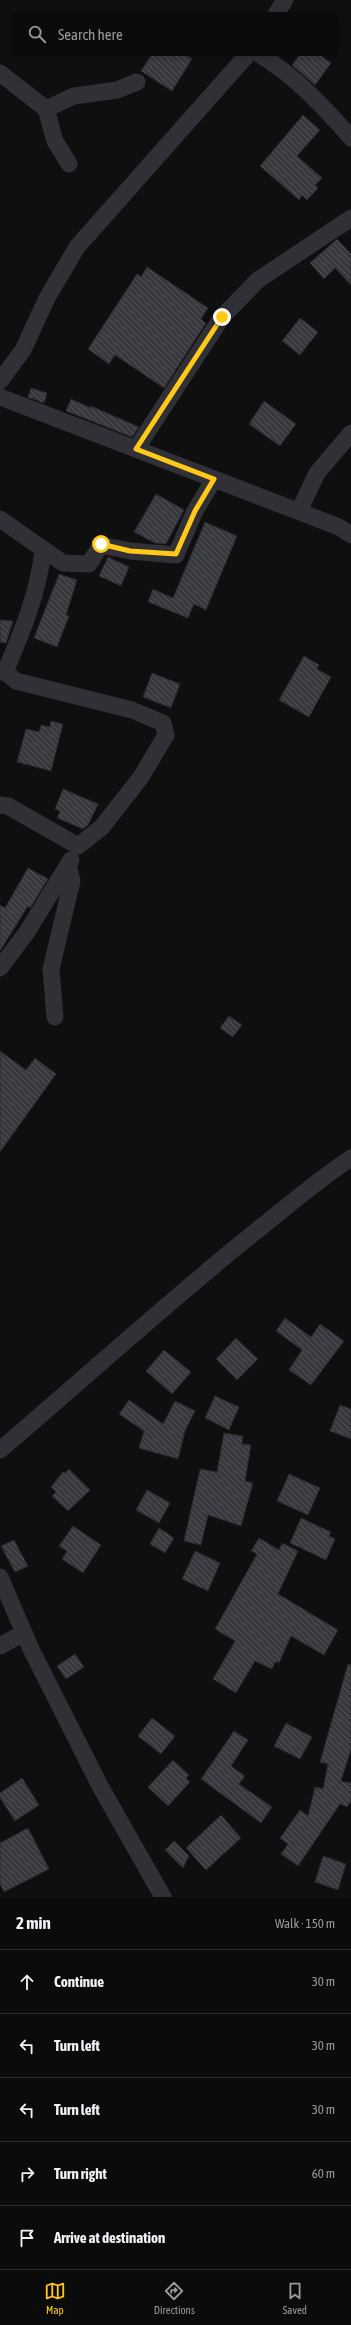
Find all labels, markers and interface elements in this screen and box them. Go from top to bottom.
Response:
search box [12,12,339,56]
icon: search [26,23,48,45]
text: Search here [58,26,123,43]
route end [213,308,231,326]
route start [92,535,110,553]
text: 2 min [16,1913,51,1933]
text: Walk · 150 m [275,1916,335,1931]
icon: ahead [16,1971,38,1993]
text: Continue [54,1973,104,1990]
text: 30 m [312,1974,335,1989]
icon: left [16,2035,38,2057]
text: Turn left [54,2037,100,2054]
text: 30 m [312,2038,335,2053]
icon: left [16,2099,38,2121]
text: Turn left [54,2101,100,2118]
text: 30 m [312,2102,335,2117]
icon: right [16,2163,38,2185]
text: Turn right [54,2165,107,2182]
text: 60 m [312,2166,335,2181]
icon: arrive [16,2227,38,2249]
text: Arrive at destination [54,2229,165,2246]
tab: Map [44,2280,66,2316]
tab: Directions [154,2280,195,2316]
tab: Saved [283,2280,307,2316]

